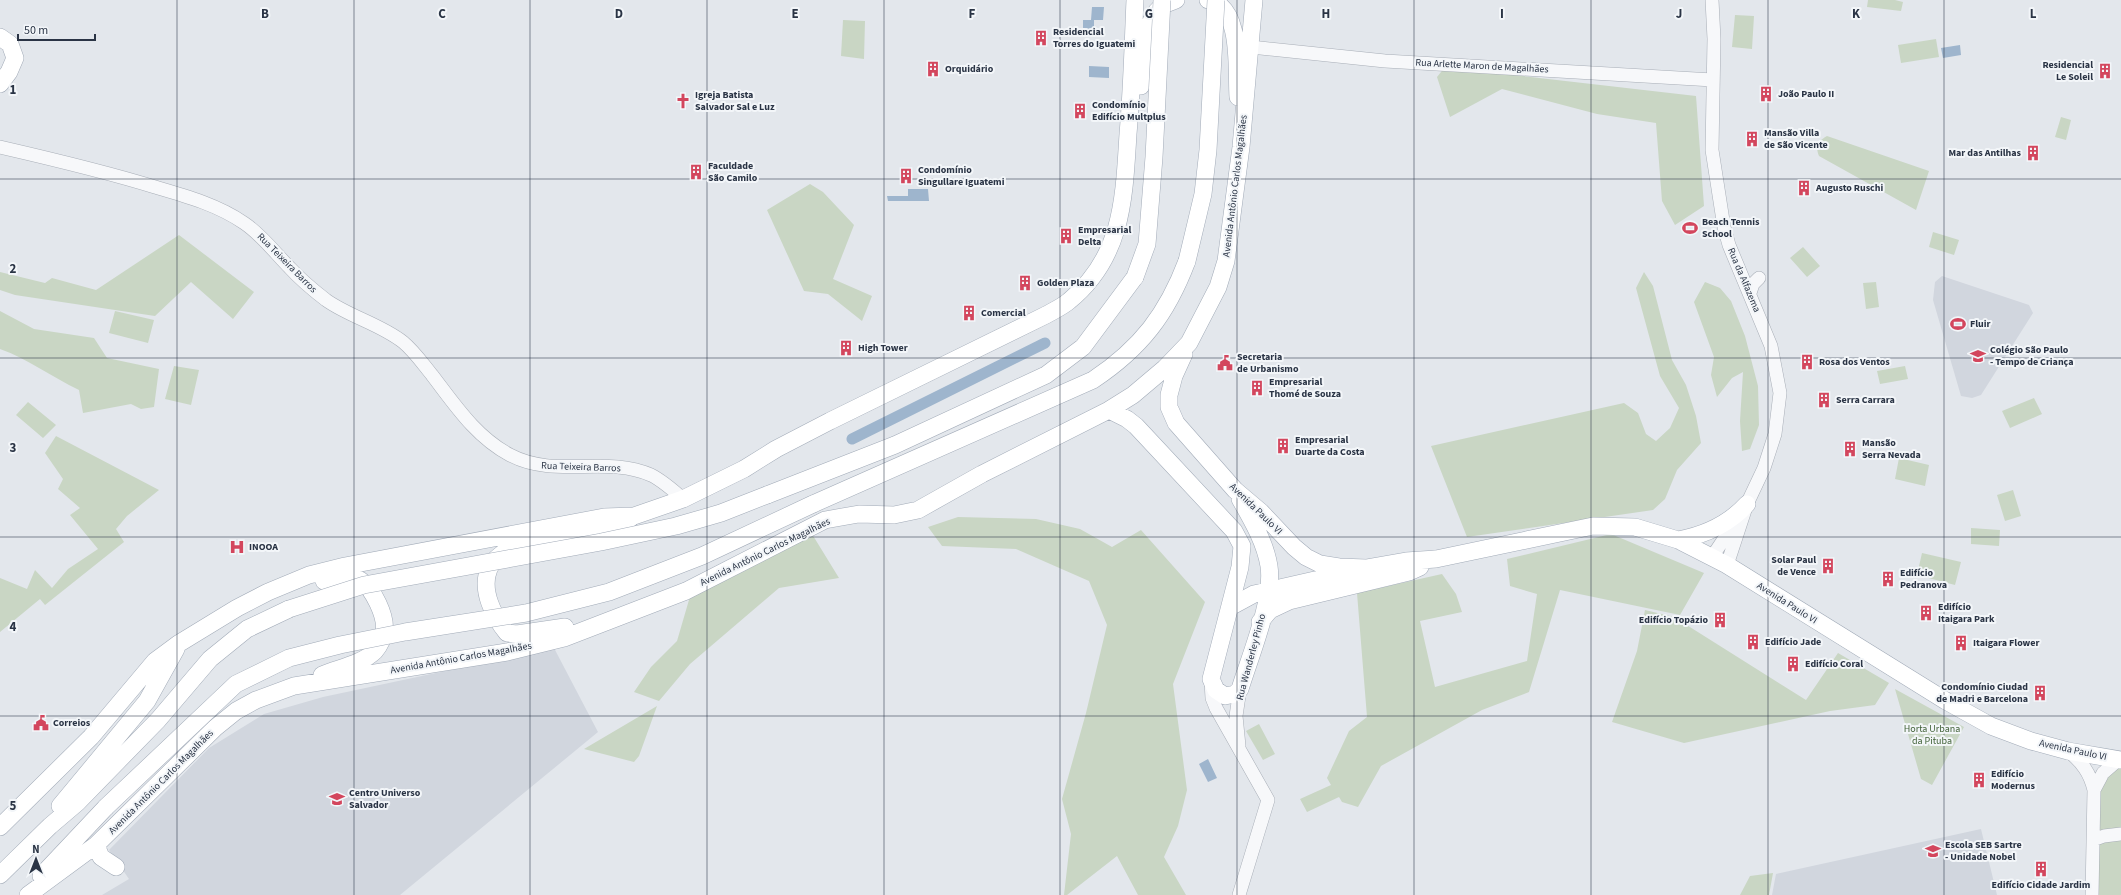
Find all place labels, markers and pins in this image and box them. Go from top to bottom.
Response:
place label: Residencial Torres do Iguatemi [1053,25,1136,51]
building icon: Residencial Torres do Iguatemi [1032,29,1050,47]
place label: Residencial Le Soleil [2042,58,2093,84]
building icon: Orquidário [924,60,942,78]
place label: Orquidário [945,62,994,76]
building icon: Residencial Le Soleil [2096,62,2114,80]
building icon: João Paulo II [1757,85,1775,103]
place label: João Paulo II [1778,87,1834,101]
place label: Igreja Batista Salvador Sal e Luz [695,88,775,114]
church icon: Igreja Batista Salvador Sal e Luz [674,92,692,110]
place label: Condomínio Edifício Multplus [1092,98,1166,124]
building icon: Condomínio Edifício Multplus [1071,102,1089,120]
place label: Mansão Villa de São Vicente [1764,126,1828,152]
building icon: Mansão Villa de São Vicente [1743,130,1761,148]
building icon: Mar das Antilhas [2024,144,2042,162]
place label: Mar das Antilhas [1948,146,2022,160]
place label: Faculdade São Camilo [708,159,758,185]
building icon: Faculdade São Camilo [687,163,705,181]
place label: Condomínio Singullare Iguatemi [918,163,1005,189]
building icon: Condomínio Singullare Iguatemi [897,167,915,185]
building icon: Augusto Ruschi [1795,179,1813,197]
place label: Augusto Ruschi [1815,181,1883,195]
place label: Beach Tennis School [1702,215,1760,241]
sports icon: Beach Tennis School [1681,219,1699,237]
place label: Empresarial Delta [1078,223,1132,249]
building icon: Empresarial Delta [1057,227,1075,245]
building icon: Golden Plaza [1016,274,1034,292]
place label: Golden Plaza [1037,276,1094,290]
building icon: Comercial [960,304,978,322]
place label: Comercial [981,306,1026,320]
sports icon: Fluir [1949,315,1967,333]
place label: Fluir [1970,317,1991,331]
building icon: High Tower [837,339,855,357]
place label: High Tower [858,341,908,355]
place label: Colégio São Paulo - Tempo de Criança [1990,343,2073,369]
school or university icon: Colégio São Paulo - Tempo de Criança [1969,347,1987,365]
place label: Secretaria de Urbanismo [1237,350,1299,376]
building icon: Rosa dos Ventos [1798,353,1816,371]
public building icon: Secretaria de Urbanismo [1216,354,1234,372]
place label: Rosa dos Ventos [1819,355,1890,369]
place label: Empresarial Thomé de Souza [1269,375,1341,401]
building icon: Empresarial Thomé de Souza [1248,379,1266,397]
building icon: Serra Carrara [1815,391,1833,409]
place label: Serra Carrara [1836,393,1895,407]
place label: Empresarial Duarte da Costa [1295,433,1365,459]
place label: Mansão Serra Nevada [1862,436,1921,462]
building icon: Empresarial Duarte da Costa [1274,437,1292,455]
building icon: Mansão Serra Nevada [1841,440,1859,458]
hospital icon: INOOA [228,538,246,556]
place label: INOOA [249,540,278,554]
place label: Solar Paul de Vence [1771,553,1816,579]
building icon: Solar Paul de Vence [1819,557,1837,575]
place label: Edifício Pedranova [1900,566,1947,592]
building icon: Edifício Pedranova [1879,570,1897,588]
place label: Edifício Itaigara Park [1938,600,1995,626]
building icon: Edifício Itaigara Park [1917,604,1935,622]
building icon: Edifício Topázio [1711,611,1729,629]
place label: Edifício Topázio [1639,613,1708,627]
building icon: Edifício Jade [1744,633,1762,651]
building icon: Itaigara Flower [1952,634,1970,652]
place label: Edifício Jade [1765,635,1821,649]
place label: Itaigara Flower [1973,636,2039,650]
building icon: Edifício Coral [1784,655,1802,673]
place label: Edifício Coral [1805,657,1863,671]
place label: Condomínio Ciudad de Madri e Barcelona [1936,680,2028,706]
building icon: Condomínio Ciudad de Madri e Barcelona [2031,684,2049,702]
public building icon: Correios [32,714,50,732]
place label: Correios [53,716,91,730]
place label: Edifício Modernus [1991,767,2035,793]
building icon: Edifício Modernus [1970,771,1988,789]
place label: Centro Universo Salvador [349,786,421,812]
school or university icon: Centro Universo Salvador [328,790,346,808]
place label: Escola SEB Sartre - Unidade Nobel [1945,838,2022,864]
school or university icon: Escola SEB Sartre - Unidade Nobel [1924,842,1942,860]
building icon: Edifício Cidade Jardim [2032,860,2050,878]
place label: Edifício Cidade Jardim [1992,878,2090,892]

